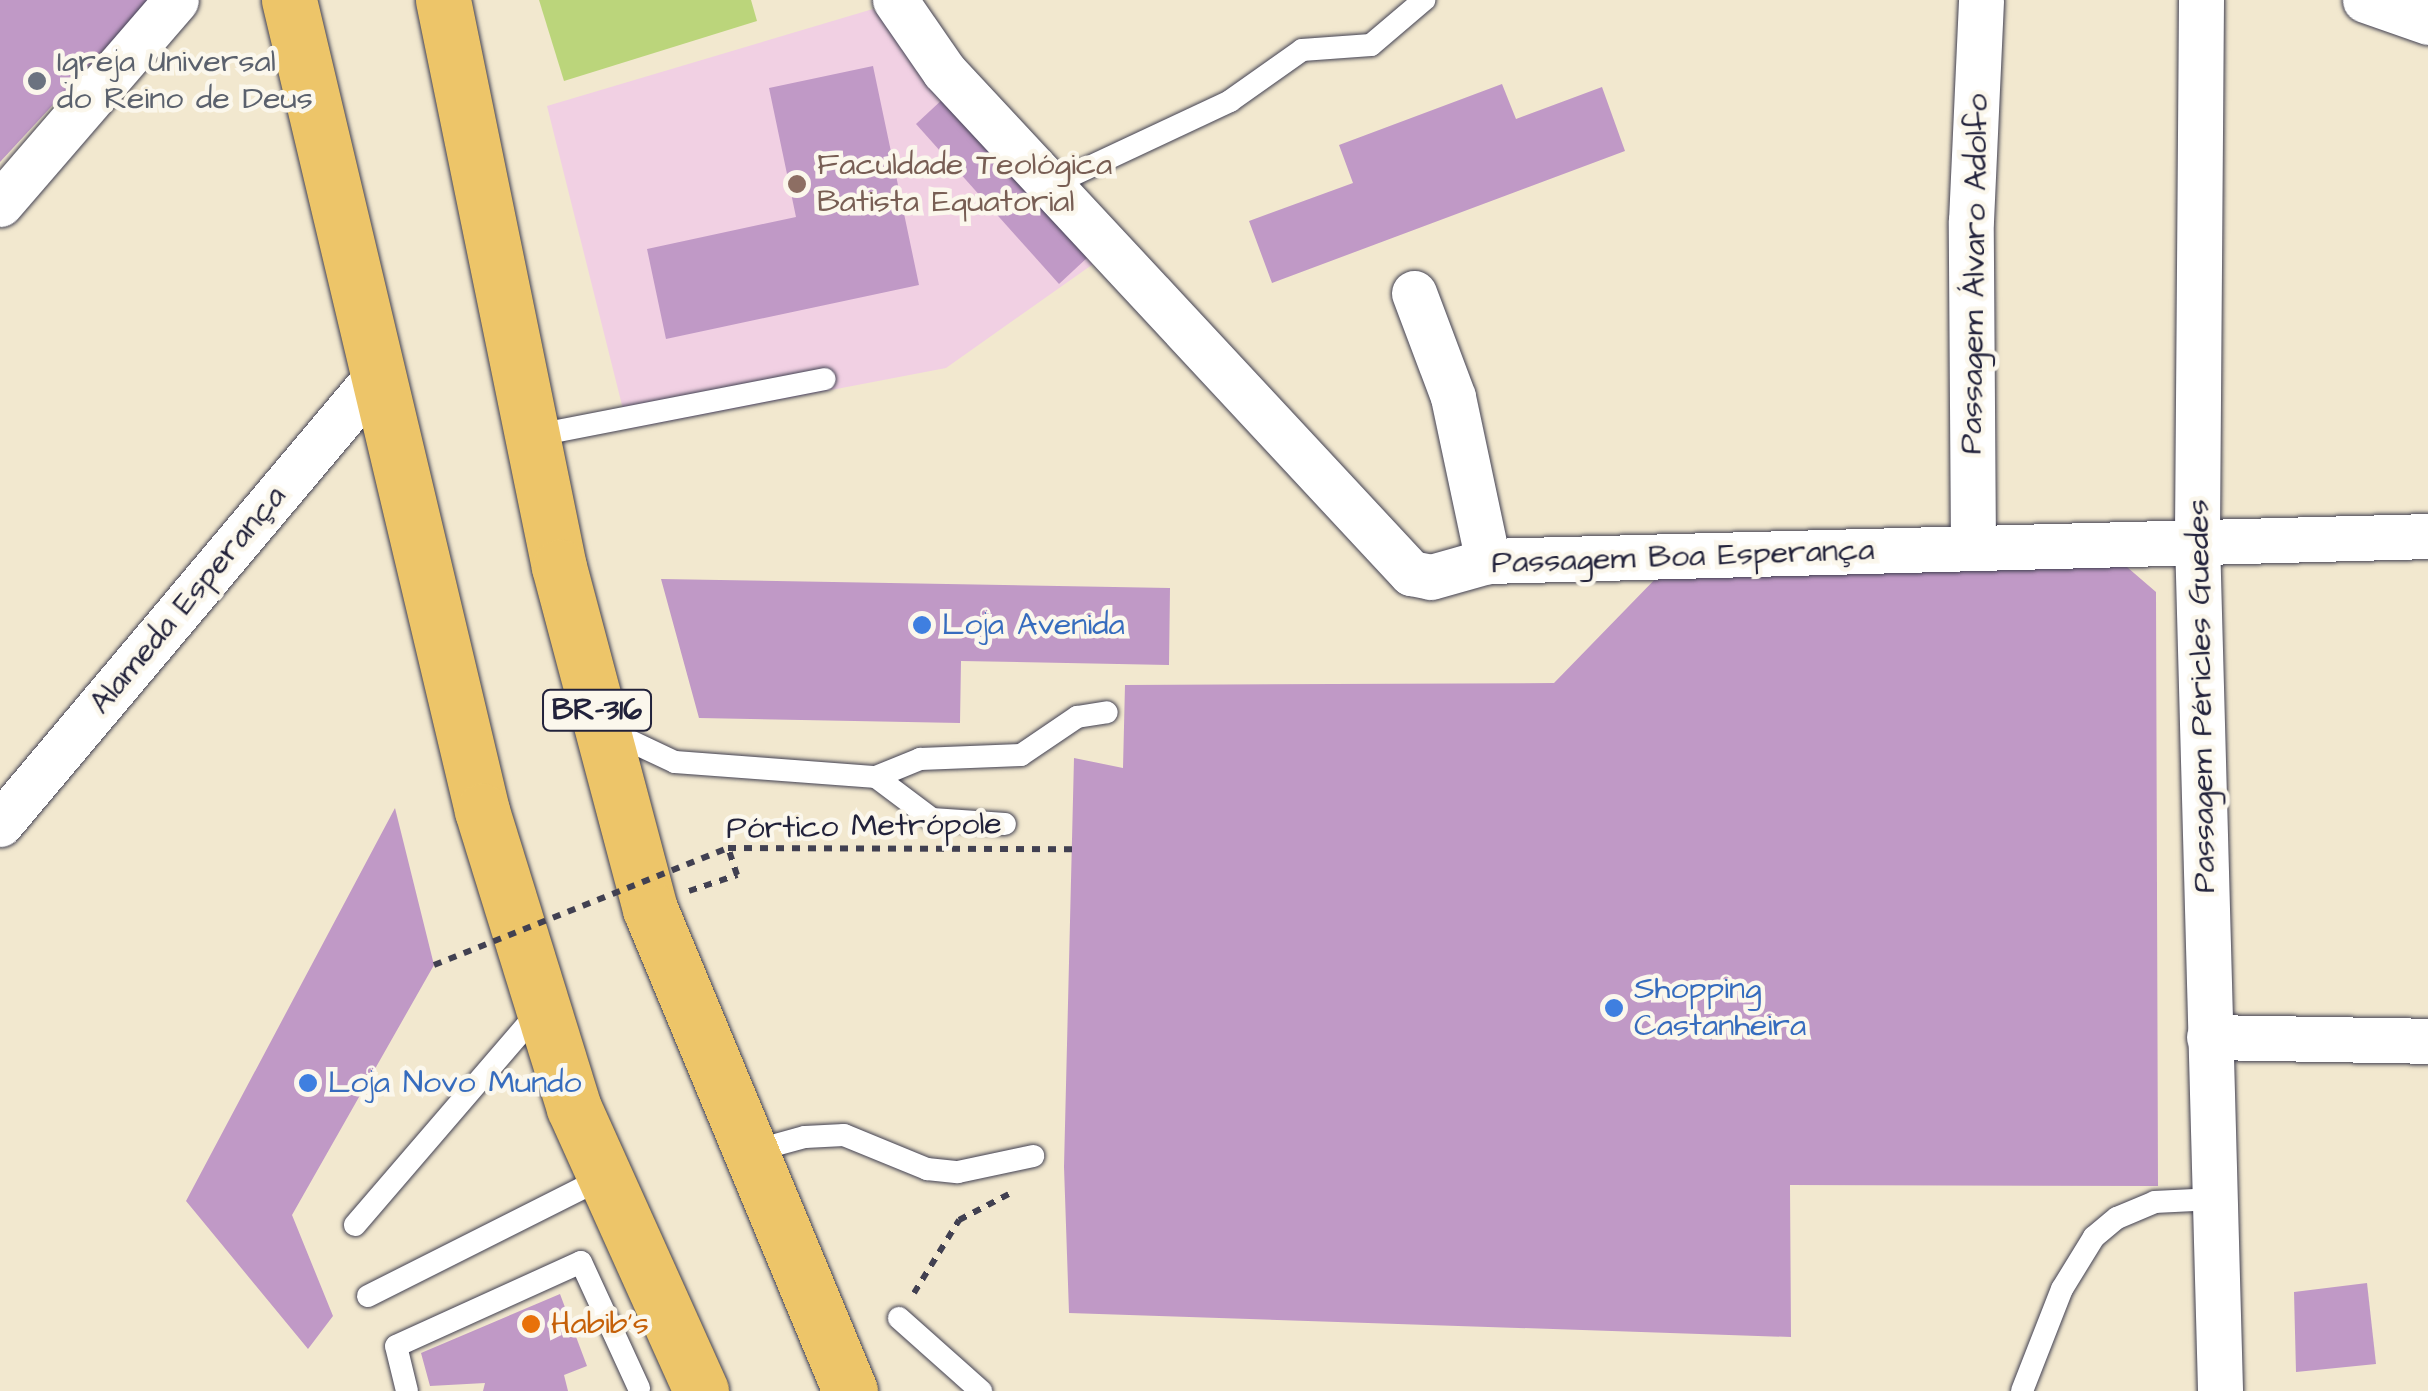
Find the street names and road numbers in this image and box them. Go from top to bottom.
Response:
street label: Passagem Álvaro Adolfo [1953,93,1997,455]
street label: Alameda Esperança [81,478,295,722]
street label: Passagem Péricles Guedes [2179,499,2225,893]
street label: Passagem Boa Esperança [1491,531,1875,583]
road number: BR-316 [542,685,652,735]
street label: Pórtico Metrópole [726,805,1002,849]

